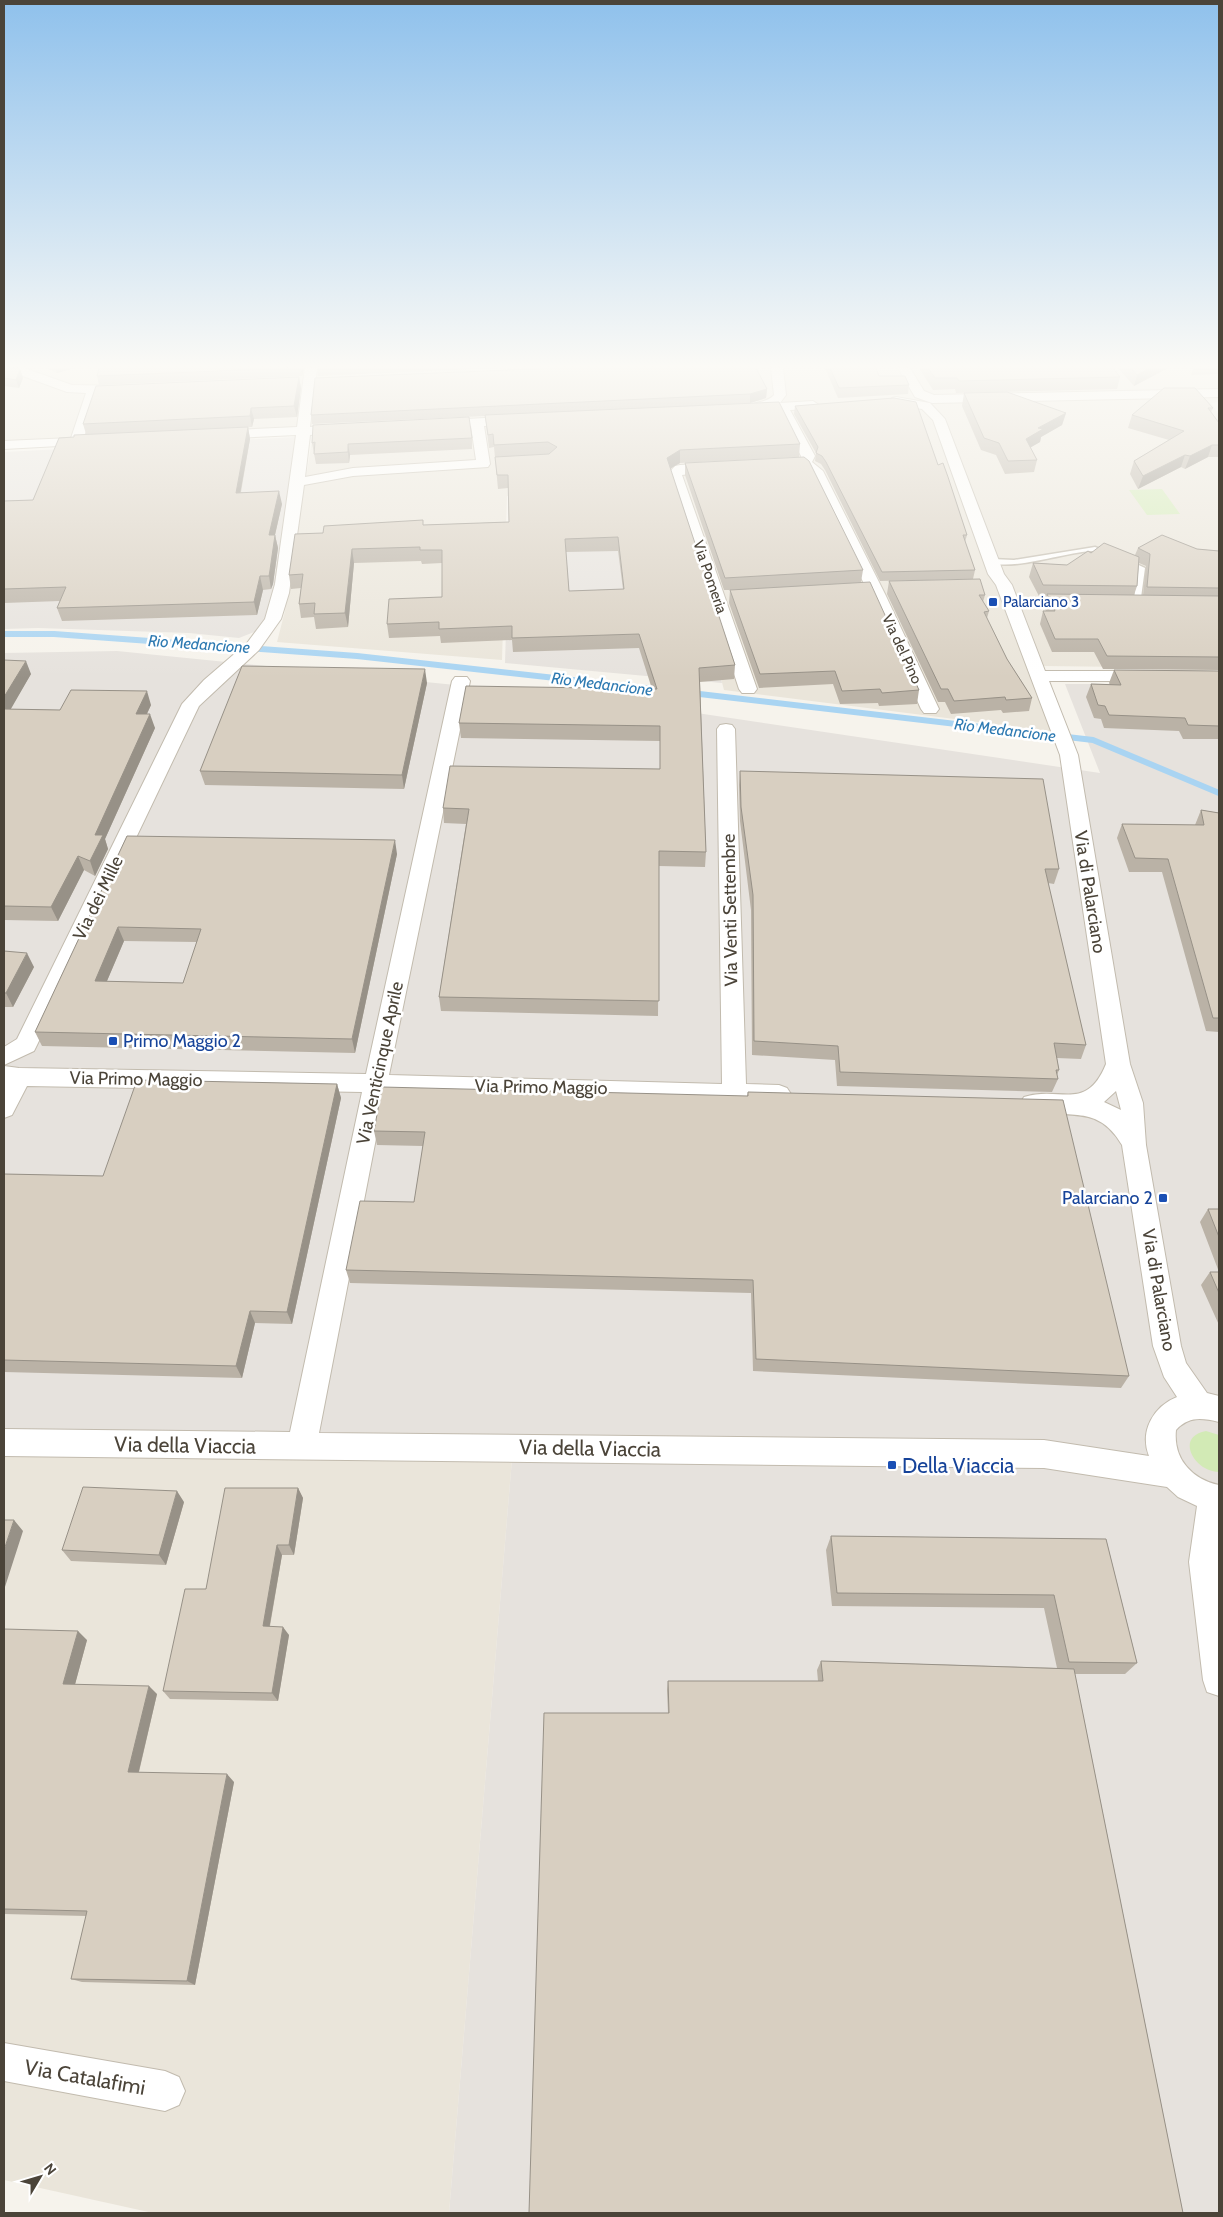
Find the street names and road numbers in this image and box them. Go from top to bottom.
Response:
street label: Via Pomeria [689,538,731,617]
street label: Via del Pino [878,611,926,687]
street label: Via di Palarciano [1069,829,1111,955]
street label: Via Venti Settembre [718,833,742,987]
street label: Via dei Mille [68,852,128,944]
street label: Via Venticinque Aprile [352,980,408,1146]
street label: Via Primo Maggio [69,1067,203,1091]
street label: Via Primo Maggio [474,1075,608,1099]
street label: Via di Palarciano [1137,1227,1181,1353]
street label: Via della Viaccia [114,1431,256,1459]
street label: Via della Viaccia [519,1434,661,1462]
street label: Via Catalafimi [23,2054,147,2100]

